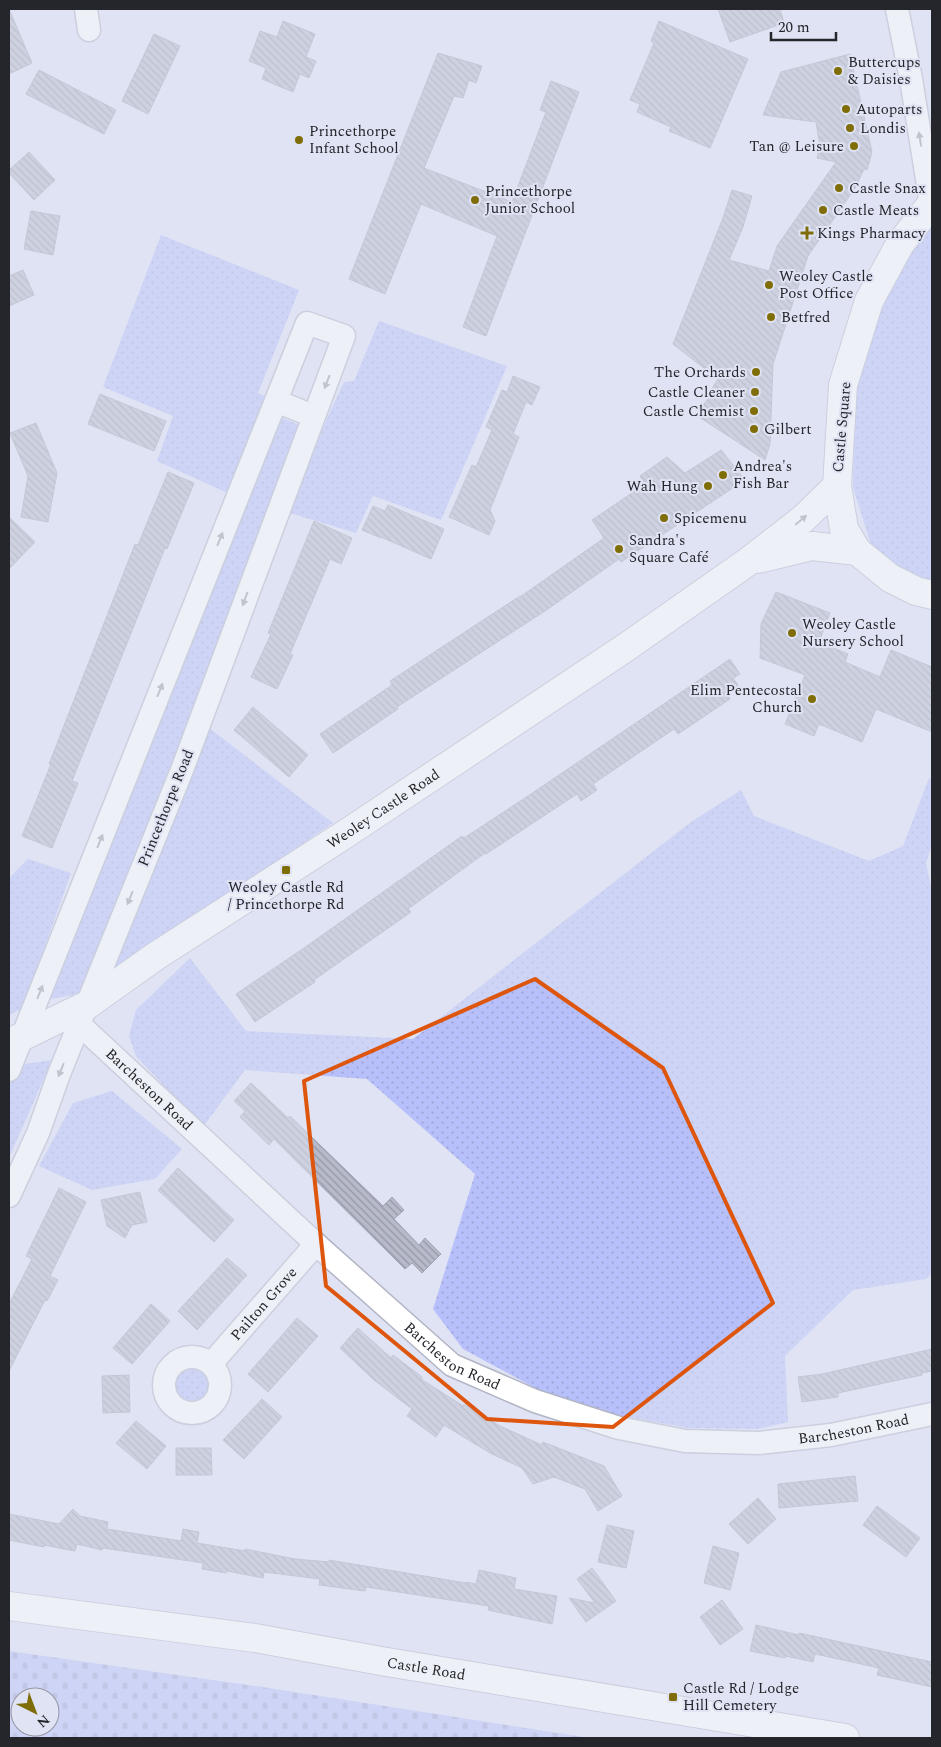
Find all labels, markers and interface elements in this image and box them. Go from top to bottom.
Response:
scale bar [771,10,836,42]
text: 20 m [778,16,810,39]
place label: Buttercups & Daisies [848,51,921,91]
marker: Buttercups & Daisies [832,65,844,77]
place label: Autoparts [856,98,922,121]
marker: Autoparts [840,103,852,115]
place label: Londis [860,117,906,140]
place label: Princethorpe Infant School [309,120,399,160]
marker: Londis [844,122,856,134]
one-way arrow [916,130,924,146]
marker: Princethorpe Infant School [293,134,305,146]
place label: Tan @ Leisure [749,135,844,158]
marker: Tan @ Leisure [848,140,860,152]
place label: Castle Snax [849,177,926,200]
place label: Princethorpe Junior School [485,180,575,220]
marker: Castle Snax [833,182,845,194]
marker: Princethorpe Junior School [469,194,481,206]
place label: Castle Meats [833,199,919,222]
marker: Castle Meats [817,204,829,216]
place label: Kings Pharmacy [817,222,926,245]
marker: Kings Pharmacy [801,227,813,239]
place label: Weoley Castle Post Office [779,265,873,305]
marker: Weoley Castle Post Office [763,279,775,291]
place label: Betfred [781,306,830,329]
marker: Betfred [765,311,777,323]
place label: The Orchards [654,361,746,384]
marker: The Orchards [750,366,762,378]
one-way arrow [322,374,330,389]
place label: Castle Cleaner [648,381,745,404]
street label: Castle Square [827,381,857,473]
marker: Castle Cleaner [749,386,761,398]
place label: Castle Chemist [643,400,744,423]
marker: Castle Chemist [748,405,760,417]
place label: Gilbert [764,418,812,441]
marker: Gilbert [748,423,760,435]
place label: Andrea's Fish Bar [733,455,792,495]
marker: Andrea's Fish Bar [717,469,729,481]
place label: Wah Hung [626,475,698,498]
marker: Wah Hung [702,480,714,492]
place label: Spicemenu [674,507,747,530]
marker: Spicemenu [658,512,670,524]
one-way arrow [795,515,808,526]
place label: Sandra's Square Café [629,529,709,569]
one-way arrow [216,531,224,546]
marker: Sandra's Square Café [613,543,625,555]
one-way arrow [241,592,249,607]
place label: Weoley Castle Nursery School [802,613,904,653]
marker: Weoley Castle Nursery School [786,627,798,639]
place label: Elim Pentecostal Church [690,679,802,719]
one-way arrow [156,682,164,697]
marker: Elim Pentecostal Church [806,693,818,705]
street label: Princethorpe Road [132,746,200,870]
street label: Weoley Castle Road [322,763,444,855]
one-way arrow [96,833,104,848]
marker: Weoley Castle Rd / Princethorpe Rd [280,864,292,876]
place label: Weoley Castle Rd / Princethorpe Rd [228,876,344,916]
one-way arrow [126,891,134,905]
one-way arrow [36,984,44,999]
street label: Barcheston Road [100,1043,198,1136]
one-way arrow [57,1062,64,1077]
street label: Pailton Grove [225,1262,303,1346]
street label: Barcheston Road [399,1316,504,1396]
street label: Barcheston Road [797,1408,911,1450]
street label: Castle Road [385,1651,467,1686]
place label: Castle Rd / Lodge Hill Cemetery [683,1677,799,1717]
north arrow [10,1687,60,1737]
marker: Castle Rd / Lodge Hill Cemetery [667,1691,679,1703]
text: N [32,1710,55,1733]

